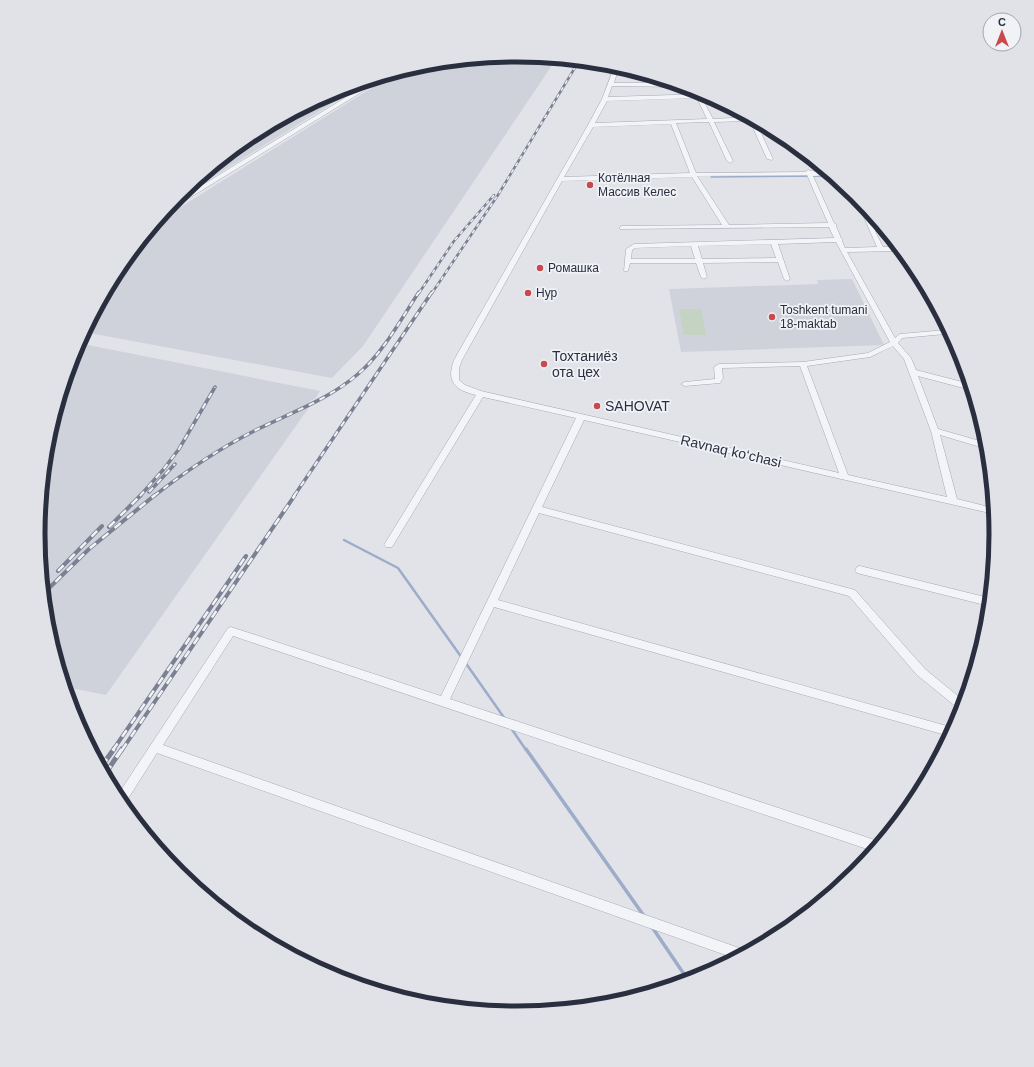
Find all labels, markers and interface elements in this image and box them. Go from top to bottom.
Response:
north arrow [982,12,1022,52]
text: С [998,16,1006,28]
place label: Котёлная Массив Келес [598,171,676,199]
marker: Котёлная Массив Келес [585,180,595,190]
place label: Ромашка [548,261,599,275]
marker: Ромашка [535,263,545,273]
place label: Нур [536,286,558,300]
marker: Нур [523,288,533,298]
place label: Toshkent tumani 18-maktab [780,303,867,331]
marker: Toshkent tumani 18-maktab [767,312,777,322]
place label: Тохтаниёз ота цех [552,348,618,380]
marker: Тохтаниёз ота цех [539,359,549,369]
place label: SAHOVAT [605,398,670,414]
marker: SAHOVAT [592,401,602,411]
street label: Ravnaq ko‘chasi [679,432,783,470]

